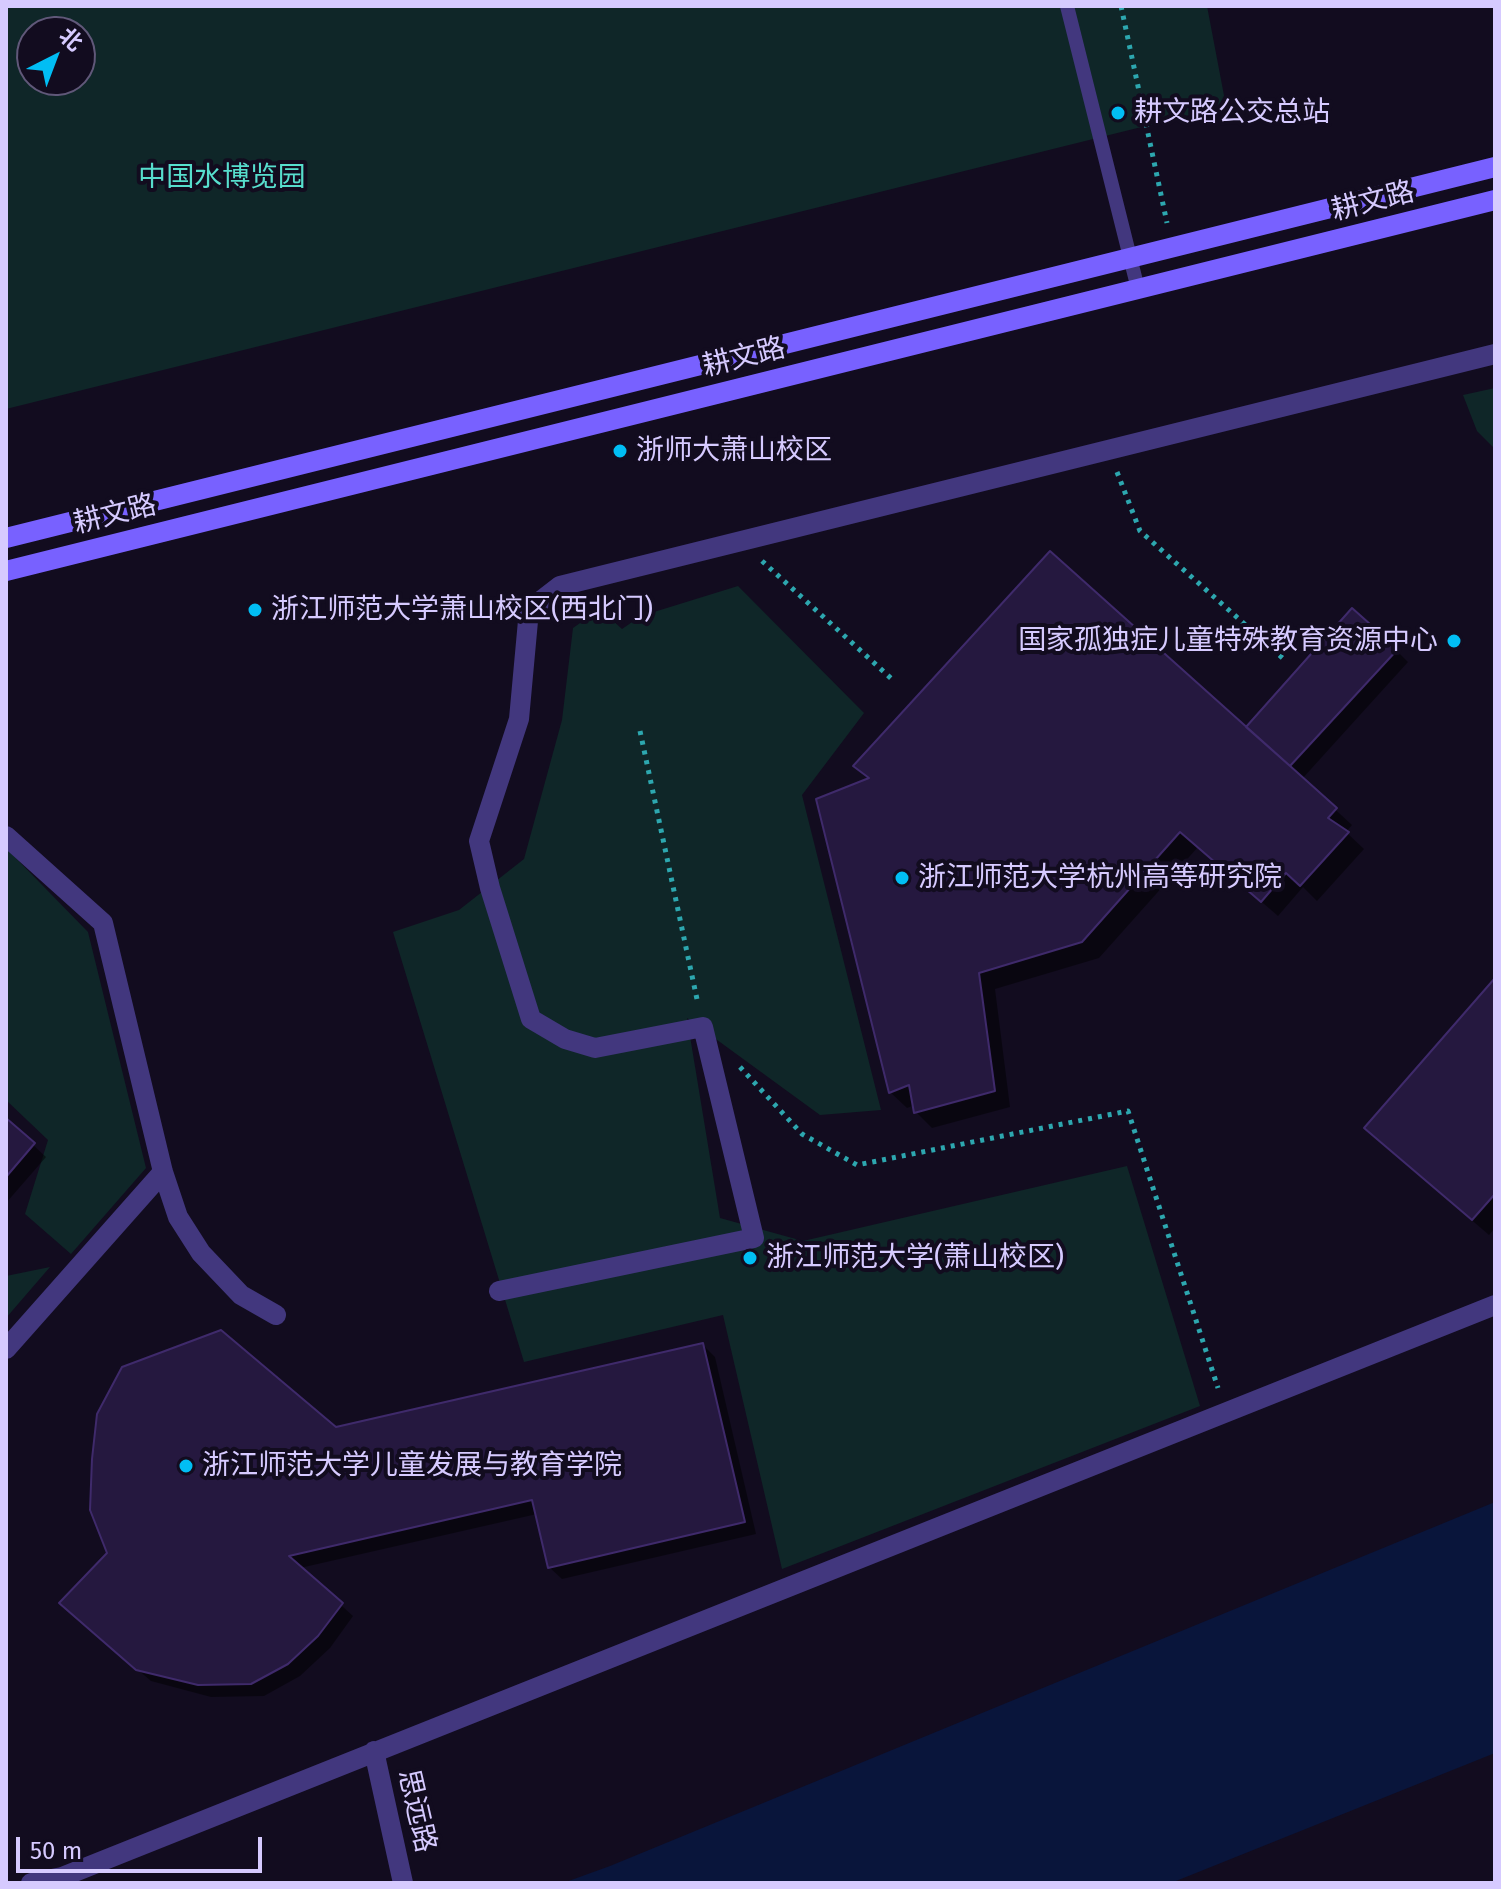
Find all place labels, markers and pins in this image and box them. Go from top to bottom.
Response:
place label: 耕文路公交总站 [1134,96,1330,130]
marker: 耕文路公交总站 [1109,104,1127,122]
place label: 浙师大萧山校区 [636,434,832,468]
marker: 浙师大萧山校区 [611,442,629,460]
place label: 浙江师范大学萧山校区(西北门) [271,593,653,627]
marker: 浙江师范大学萧山校区(西北门) [246,601,264,619]
place label: 国家孤独症儿童特殊教育资源中心 [1018,624,1438,658]
marker: 国家孤独症儿童特殊教育资源中心 [1445,632,1463,650]
place label: 浙江师范大学杭州高等研究院 [918,861,1282,895]
marker: 浙江师范大学杭州高等研究院 [893,869,911,887]
place label: 浙江师范大学(萧山校区) [766,1241,1064,1275]
marker: 浙江师范大学(萧山校区) [741,1249,759,1267]
place label: 浙江师范大学儿童发展与教育学院 [202,1449,622,1483]
marker: 浙江师范大学儿童发展与教育学院 [177,1457,195,1475]

